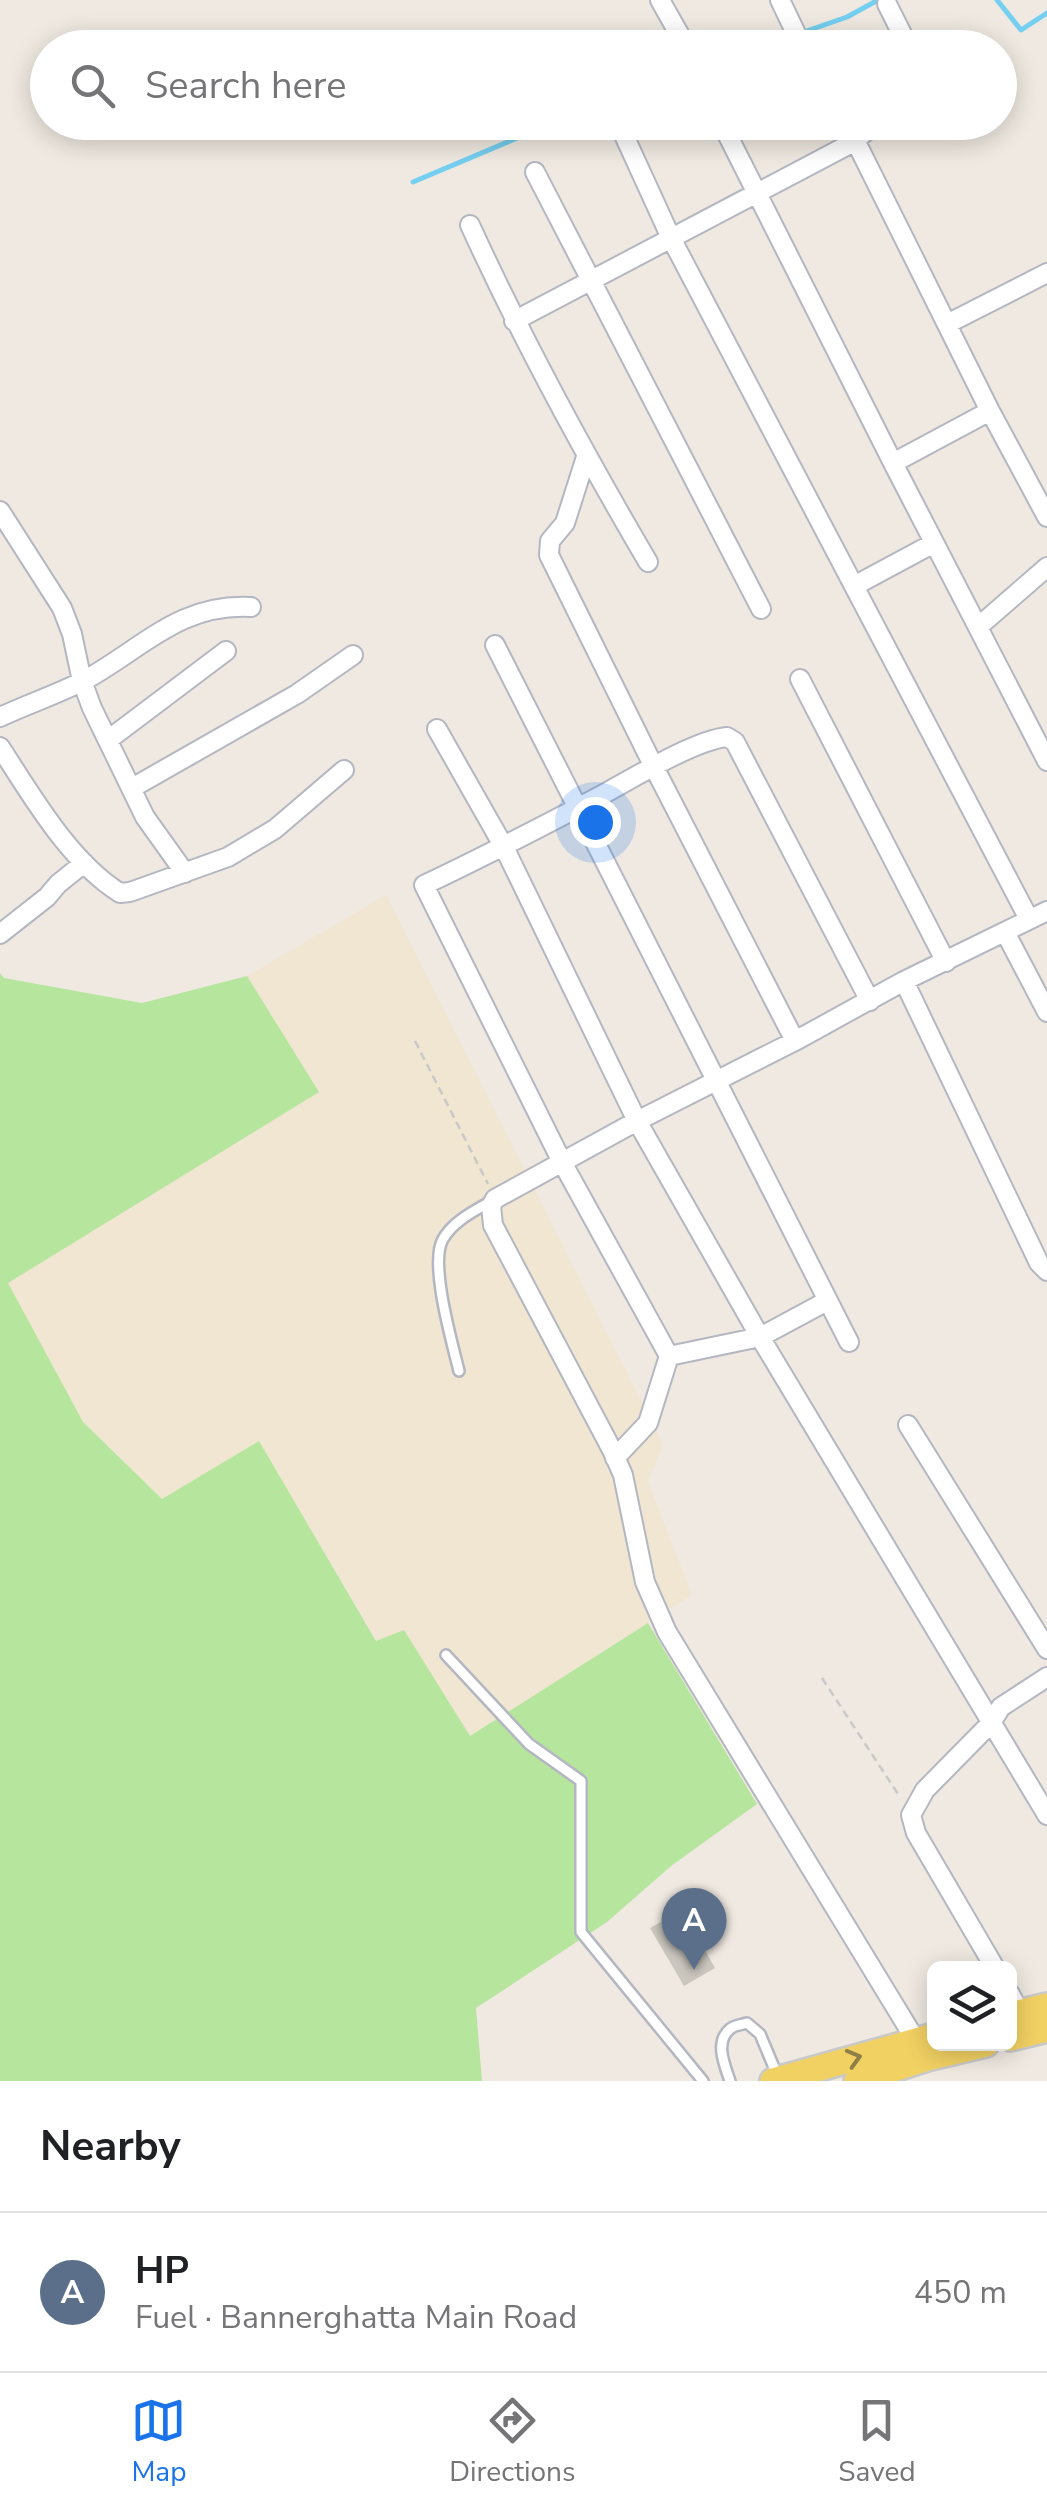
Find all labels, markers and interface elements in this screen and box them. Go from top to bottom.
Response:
search box [30,30,1017,140]
icon: search [65,58,120,113]
text: Search here [145,60,346,111]
your location [570,797,621,848]
pin: A [662,1888,726,1970]
map controls [927,1961,1017,2051]
button: layers [927,1961,1017,2051]
one-way arrow [845,2049,862,2070]
text: Nearby [40,2118,181,2175]
text: HP [135,2245,189,2296]
text: A [61,2271,84,2314]
text: 450 m [914,2271,1007,2314]
text: Fuel · Bannerghatta Main Road [135,2296,577,2339]
tab: Map [131,2393,186,2491]
tab: Directions [449,2393,575,2491]
tab: Saved [838,2393,916,2491]

